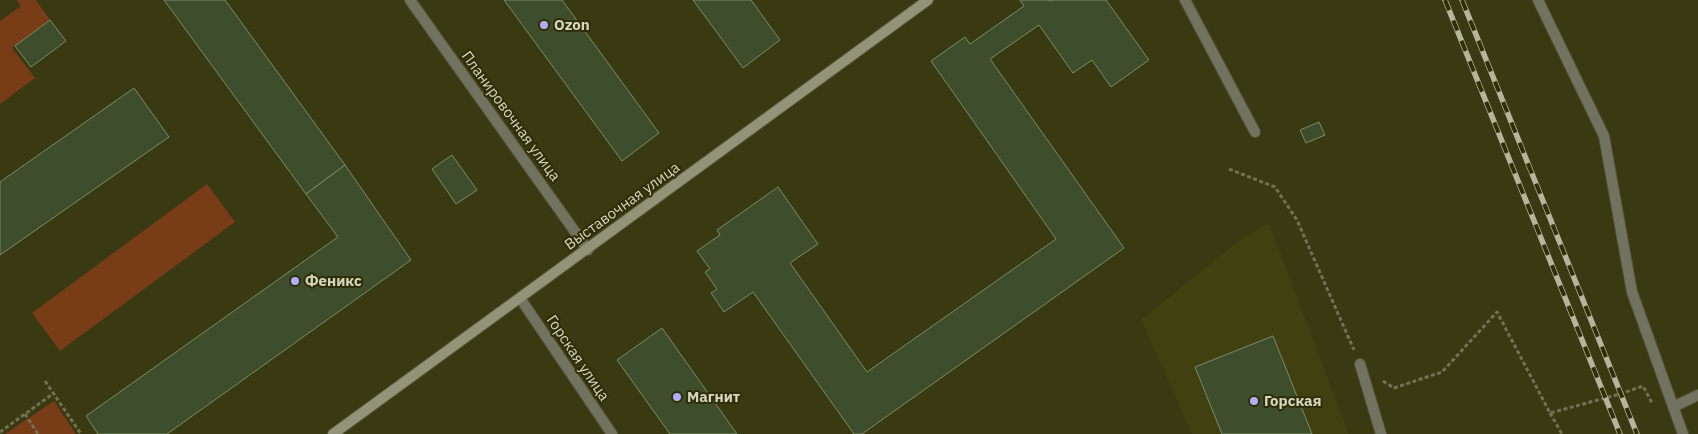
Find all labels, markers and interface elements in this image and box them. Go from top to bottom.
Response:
place label: Ozon [554,15,590,34]
marker: Ozon [538,19,550,31]
street label: Планировочная улица [458,47,565,185]
street label: Выставочная улица [560,157,683,254]
place label: Феникс [305,271,362,290]
marker: Феникс [289,275,301,287]
street label: Горская улица [543,311,614,404]
place label: Магнит [687,387,741,406]
marker: Магнит [671,391,683,403]
place label: Горская [1264,391,1321,410]
marker: Горская [1248,395,1260,407]

